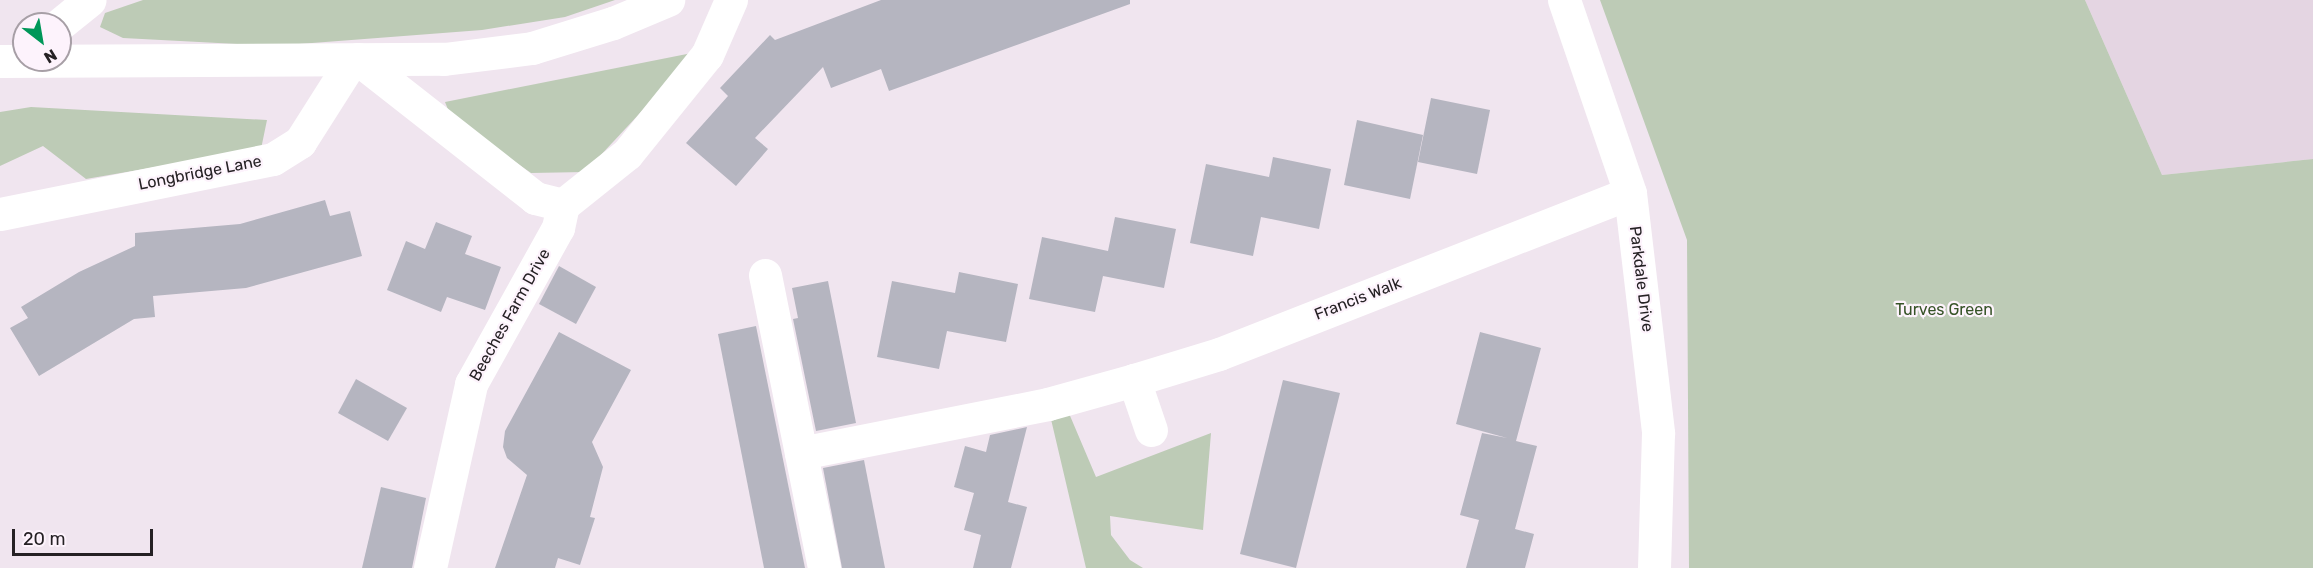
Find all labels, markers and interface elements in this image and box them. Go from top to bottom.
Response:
north arrow [12,12,72,72]
text: N [41,45,60,67]
street label: Longbridge Lane [137,152,263,194]
street label: Parkdale Drive [1625,225,1657,333]
street label: Beeches Farm Drive [466,245,554,385]
street label: Francis Walk [1312,274,1404,324]
park label: Turves Green [1895,300,1993,320]
scale bar [15,517,156,555]
text: 20 m [23,528,65,550]

